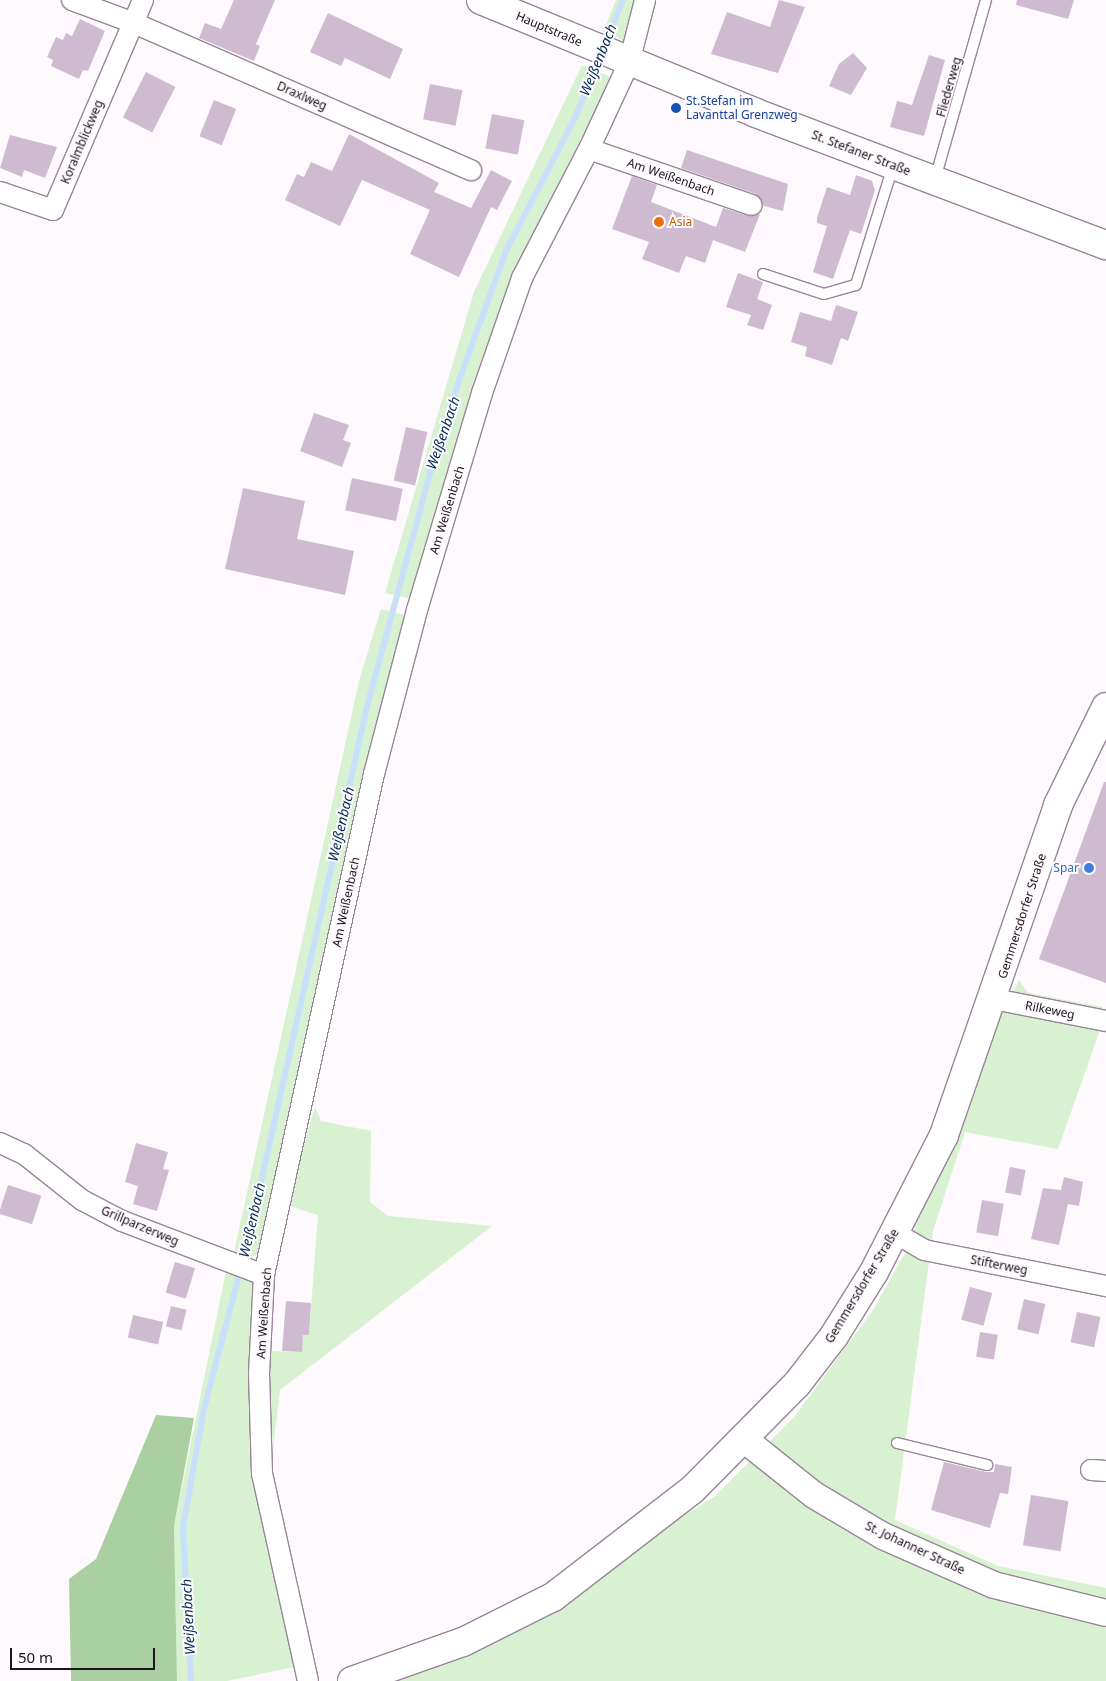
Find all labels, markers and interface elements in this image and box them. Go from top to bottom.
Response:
street label: Hauptstraße [514,9,584,49]
water label: Weißenbach [576,22,620,98]
street label: Fliederweg [934,55,964,119]
street label: Draxlweg [275,79,329,113]
place label: St.Stefan im Lavanttal Grenzweg [686,94,798,122]
street label: Koralmblickweg [58,98,106,186]
marker: St.Stefan im Lavanttal Grenzweg [670,102,682,114]
street label: St. Stefaner Straße [810,128,912,178]
street label: Am Weißenbach [625,155,717,199]
place label: Asia [669,215,692,229]
marker: Asia [653,216,665,228]
water label: Weißenbach [423,394,463,472]
street label: Am Weißenbach [427,464,467,556]
water label: Weißenbach [324,785,358,863]
street label: Gemmersdorfer Straße [995,852,1049,980]
street label: Am Weißenbach [329,856,363,948]
place label: Spar [1053,861,1079,875]
marker: Spar [1083,862,1095,874]
street label: Rilkeweg [1024,998,1076,1022]
water label: Weißenbach [235,1181,269,1259]
street label: Grillparzerweg [99,1203,181,1249]
street label: Gemmersdorfer Straße [822,1226,902,1346]
street label: Stifterweg [969,1252,1029,1278]
street label: Am Weißenbach [254,1267,274,1359]
street label: St. Johanner Straße [863,1519,967,1577]
water label: Weißenbach [178,1579,198,1655]
scale bar [12,1638,158,1670]
text: 50 m [18,1647,53,1667]

